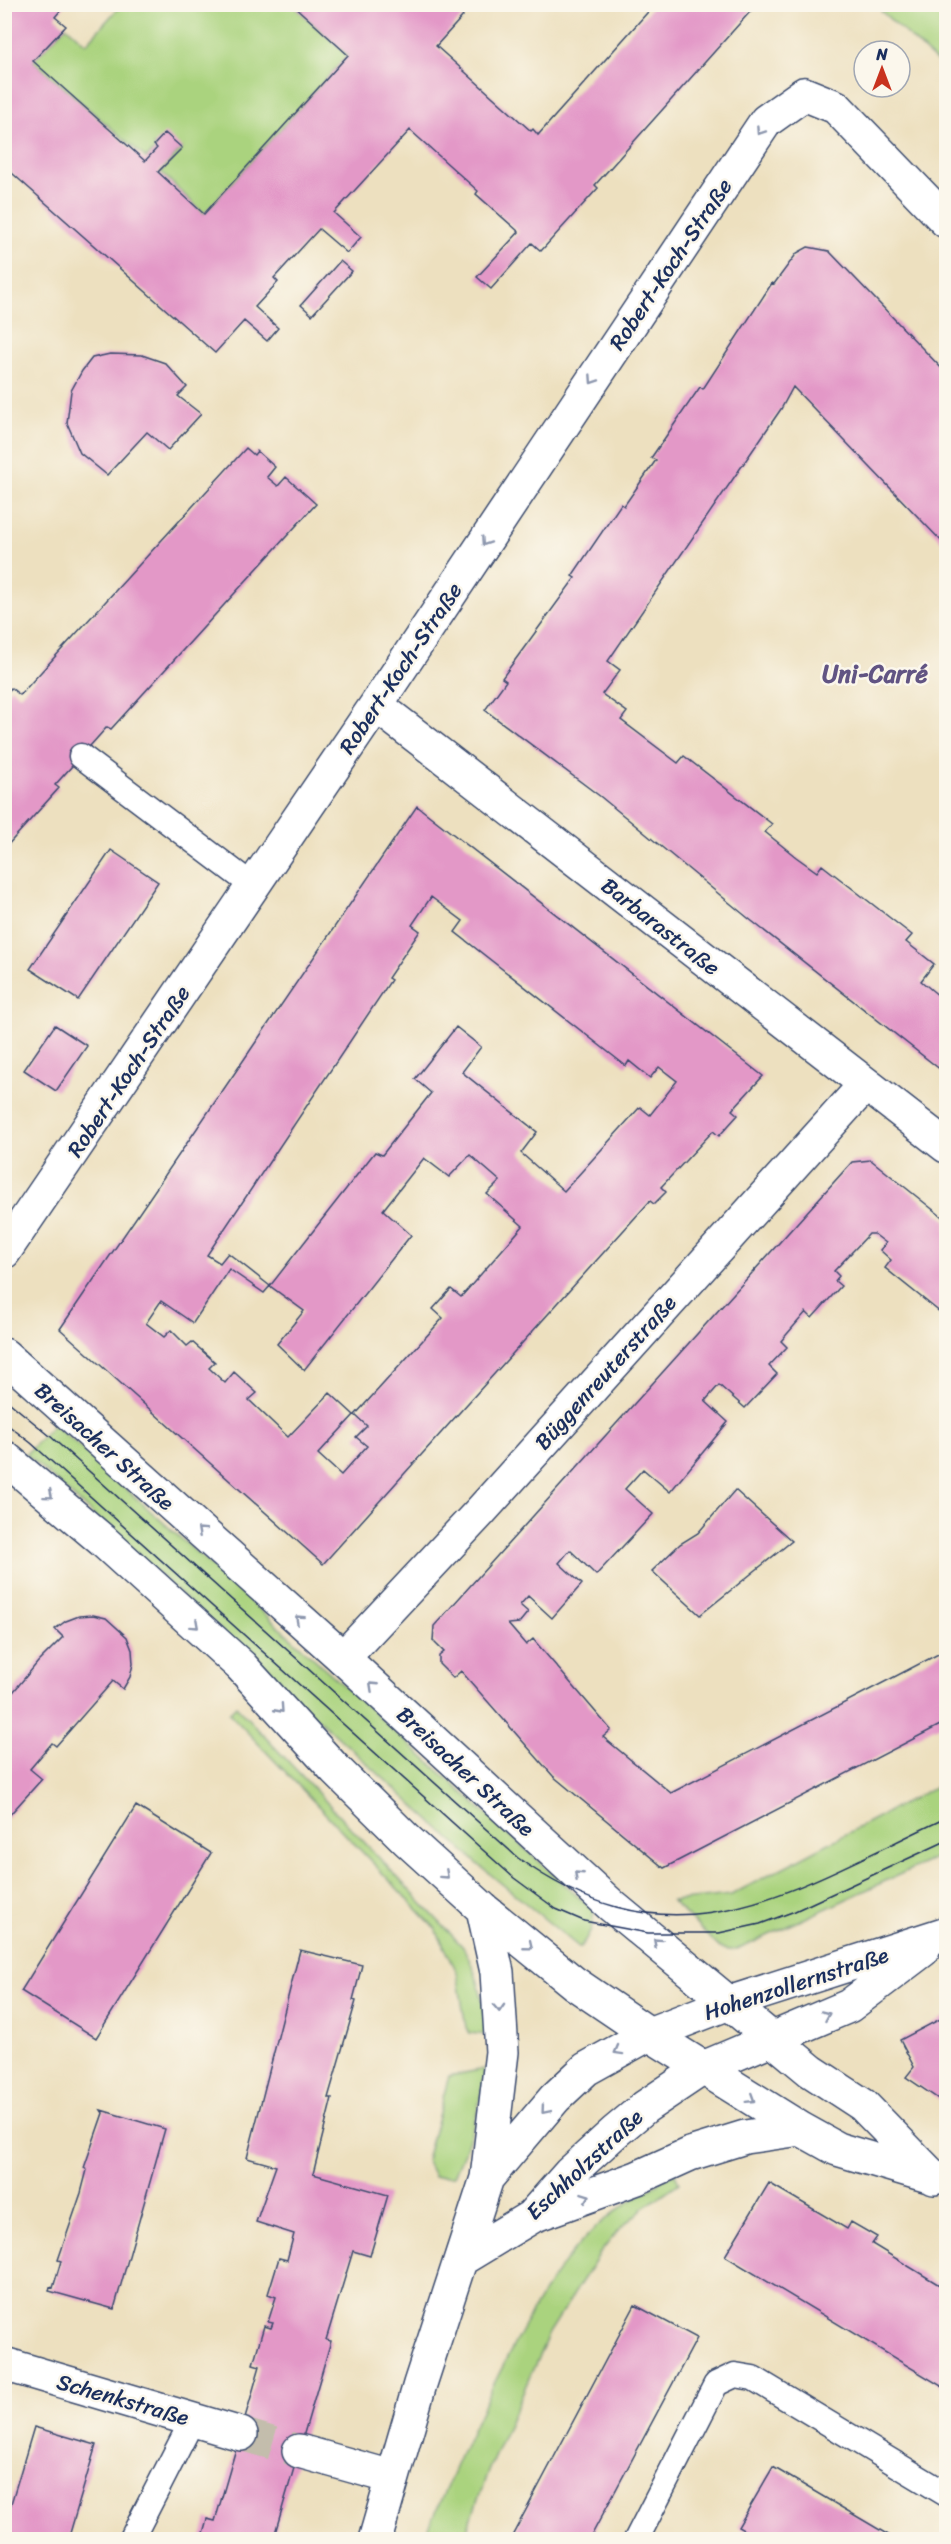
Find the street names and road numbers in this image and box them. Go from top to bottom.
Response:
street label: Robert-Koch-Straße [598,170,743,358]
street label: Robert-Koch-Straße [328,574,473,762]
street label: Barbarastraße [592,867,729,986]
street label: Robert-Koch-Straße [56,977,201,1165]
street label: Büggenreuterstraße [524,1285,687,1459]
street label: Breisacher Straße [25,1372,184,1521]
street label: Breisacher Straße [387,1696,545,1847]
street label: Hohenzollernstraße [699,1935,894,2032]
street label: Eschholzstraße [516,2099,653,2230]
street label: Schenkstraße [52,2362,194,2437]

